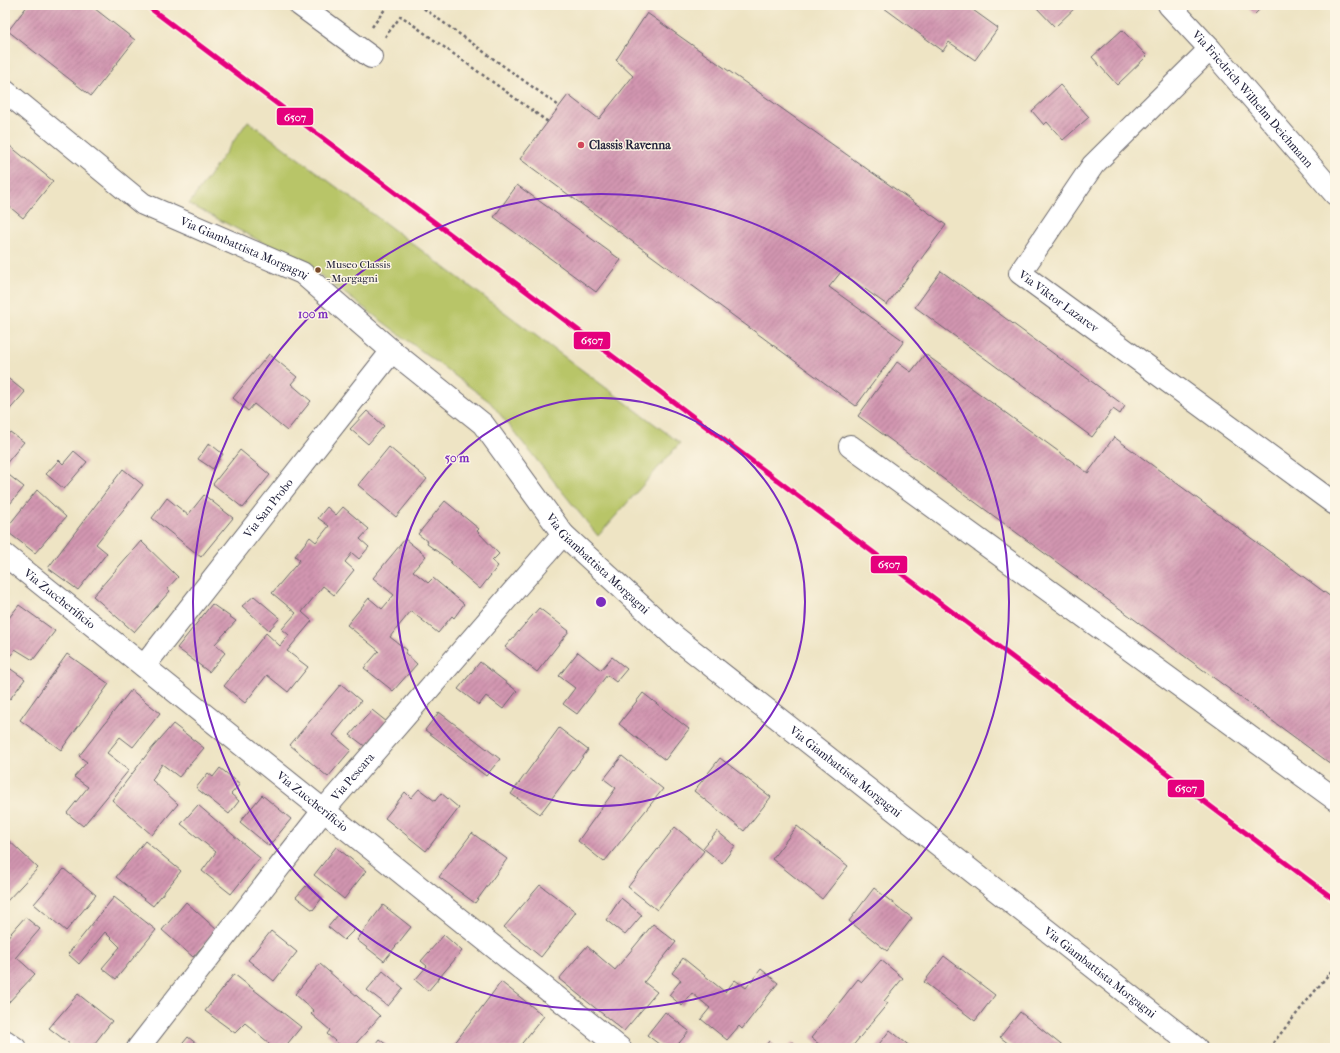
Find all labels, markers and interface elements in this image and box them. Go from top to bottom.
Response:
street label: Via Friedrich Wilhelm Deichmann [1189,27,1316,171]
line badge: 6507 [276,107,314,126]
text: 6507 [284,111,307,124]
place label: Classis Ravenna [589,138,671,152]
marker: Classis Ravenna [576,140,586,150]
street label: Via Giambattista Morgagni [177,214,312,283]
place label: Museo Classis - Morgagni [326,258,391,285]
marker: Museo Classis - Morgagni [313,265,323,275]
street label: Via Viktor Lazarev [1015,267,1102,336]
text: 100 m [298,307,329,321]
line badge: 6507 [573,331,611,350]
text: 6507 [581,334,604,347]
text: 50 m [445,451,470,465]
street label: Via San Probo [240,476,296,541]
street label: Via Giambattista Morgagni [543,510,653,617]
line badge: 6507 [870,555,908,574]
text: 6507 [878,558,901,571]
street label: Via Zuccherificio [20,565,98,632]
centre of rings [594,595,608,609]
street label: Via Giambattista Morgagni [786,723,905,820]
street label: Via Pescara [328,750,377,804]
street label: Via Zuccherificio [273,768,351,834]
line badge: 6507 [1167,779,1205,798]
text: 6507 [1175,782,1198,795]
street label: Via Giambattista Morgagni [1040,923,1159,1021]

